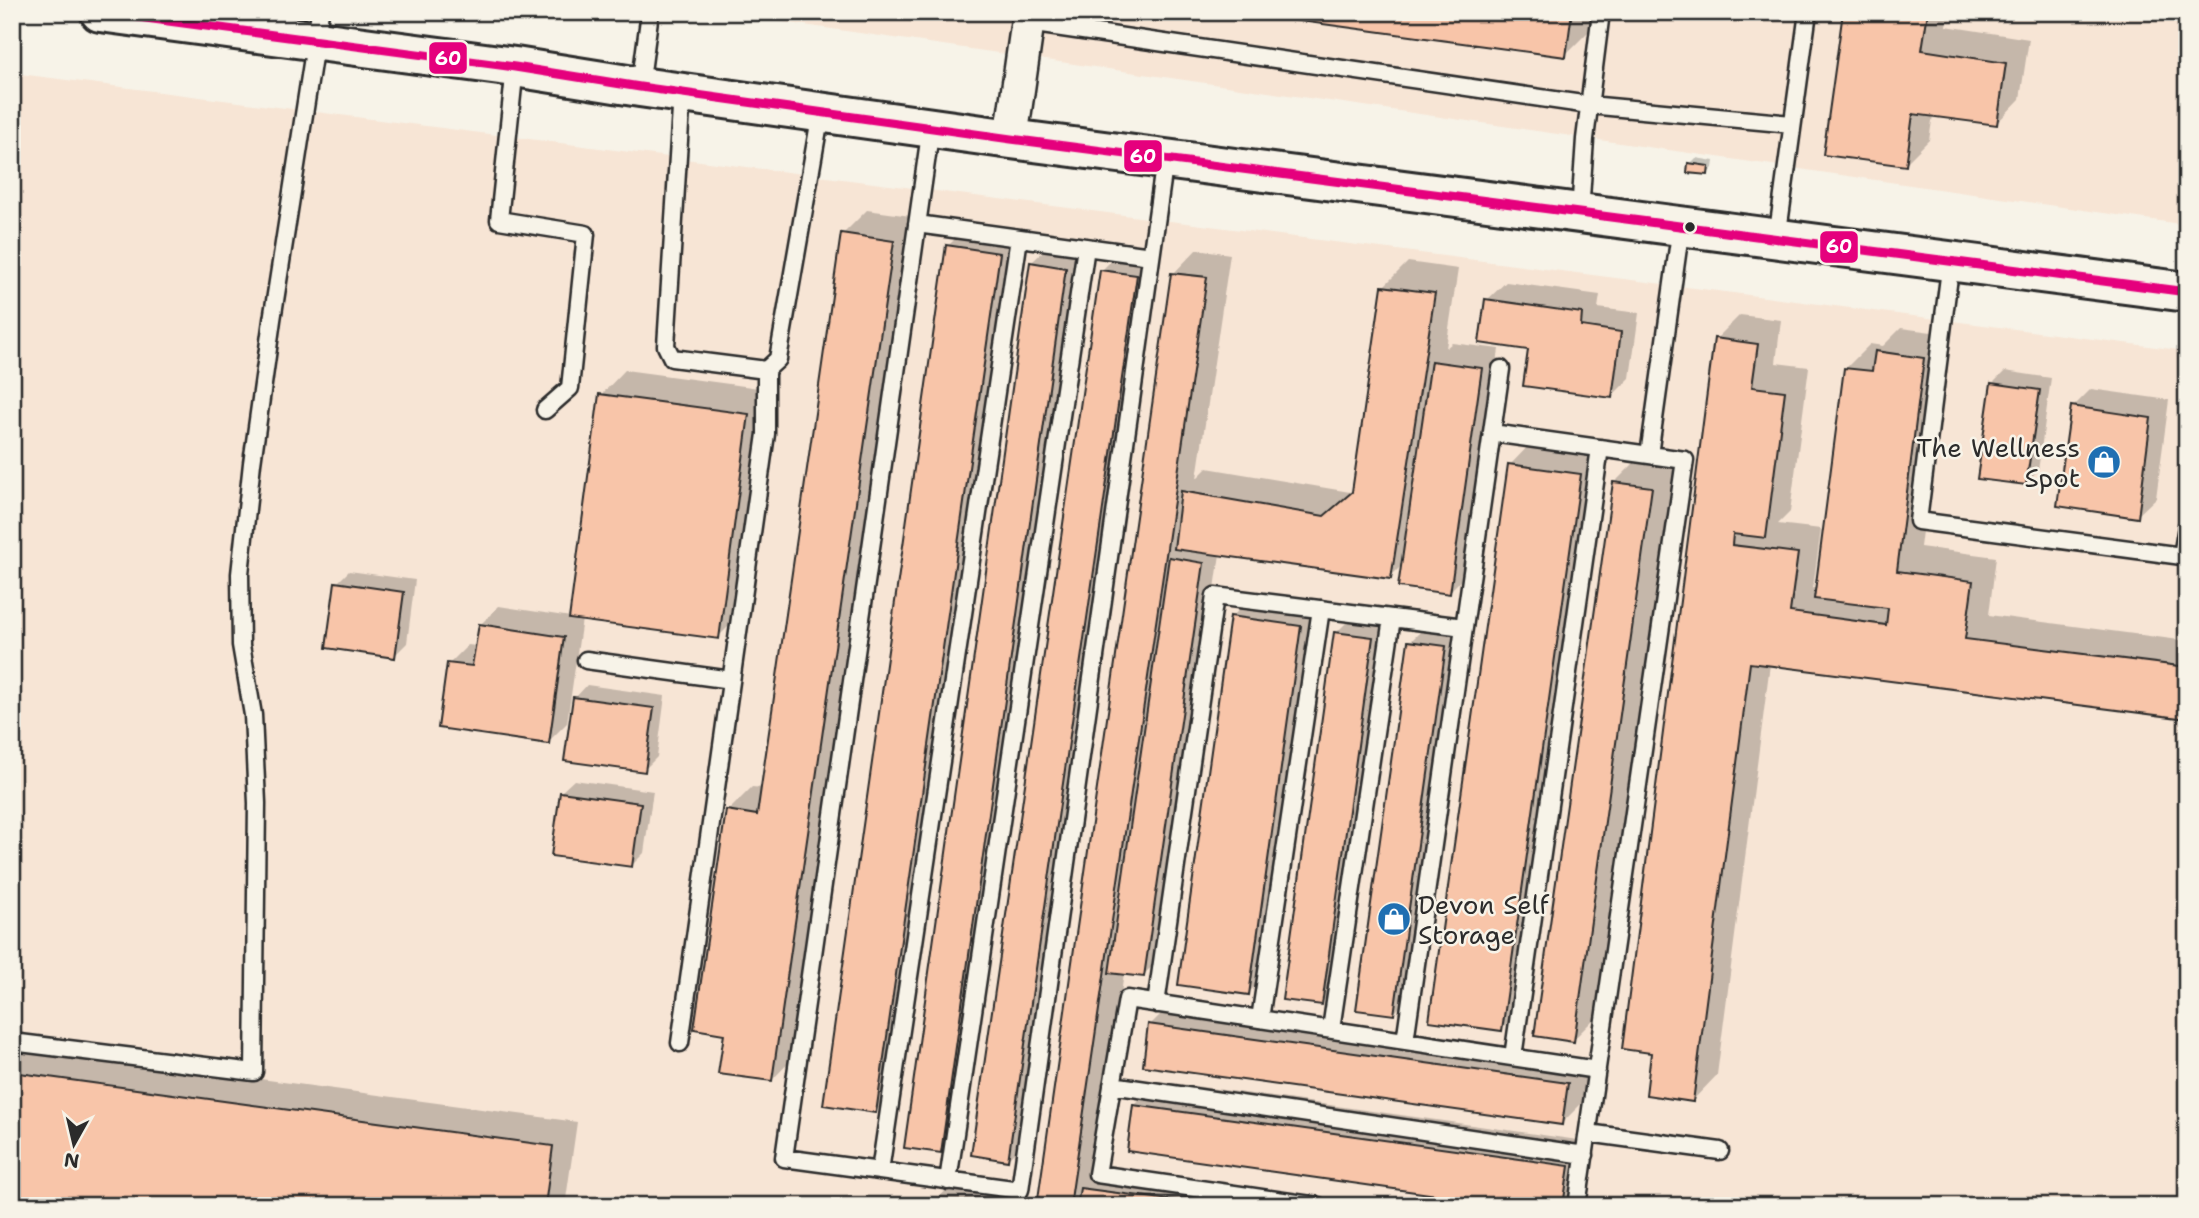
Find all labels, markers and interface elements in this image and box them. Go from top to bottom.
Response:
line badge: 60 [428,41,468,75]
text: 60 [435,46,461,71]
line badge: 60 [1123,139,1163,173]
text: 60 [1130,144,1156,169]
unlabelled marker [1683,220,1697,234]
line badge: 60 [1819,230,1859,264]
text: 60 [1826,234,1852,259]
place label: The Wellness Spot [1916,430,2080,495]
shop icon: The Wellness Spot [2085,443,2123,481]
place label: Devon Self Storage [1418,887,1550,952]
shop icon: Devon Self Storage [1375,900,1413,938]
north arrow [38,1110,108,1180]
text: N [63,1147,81,1174]

